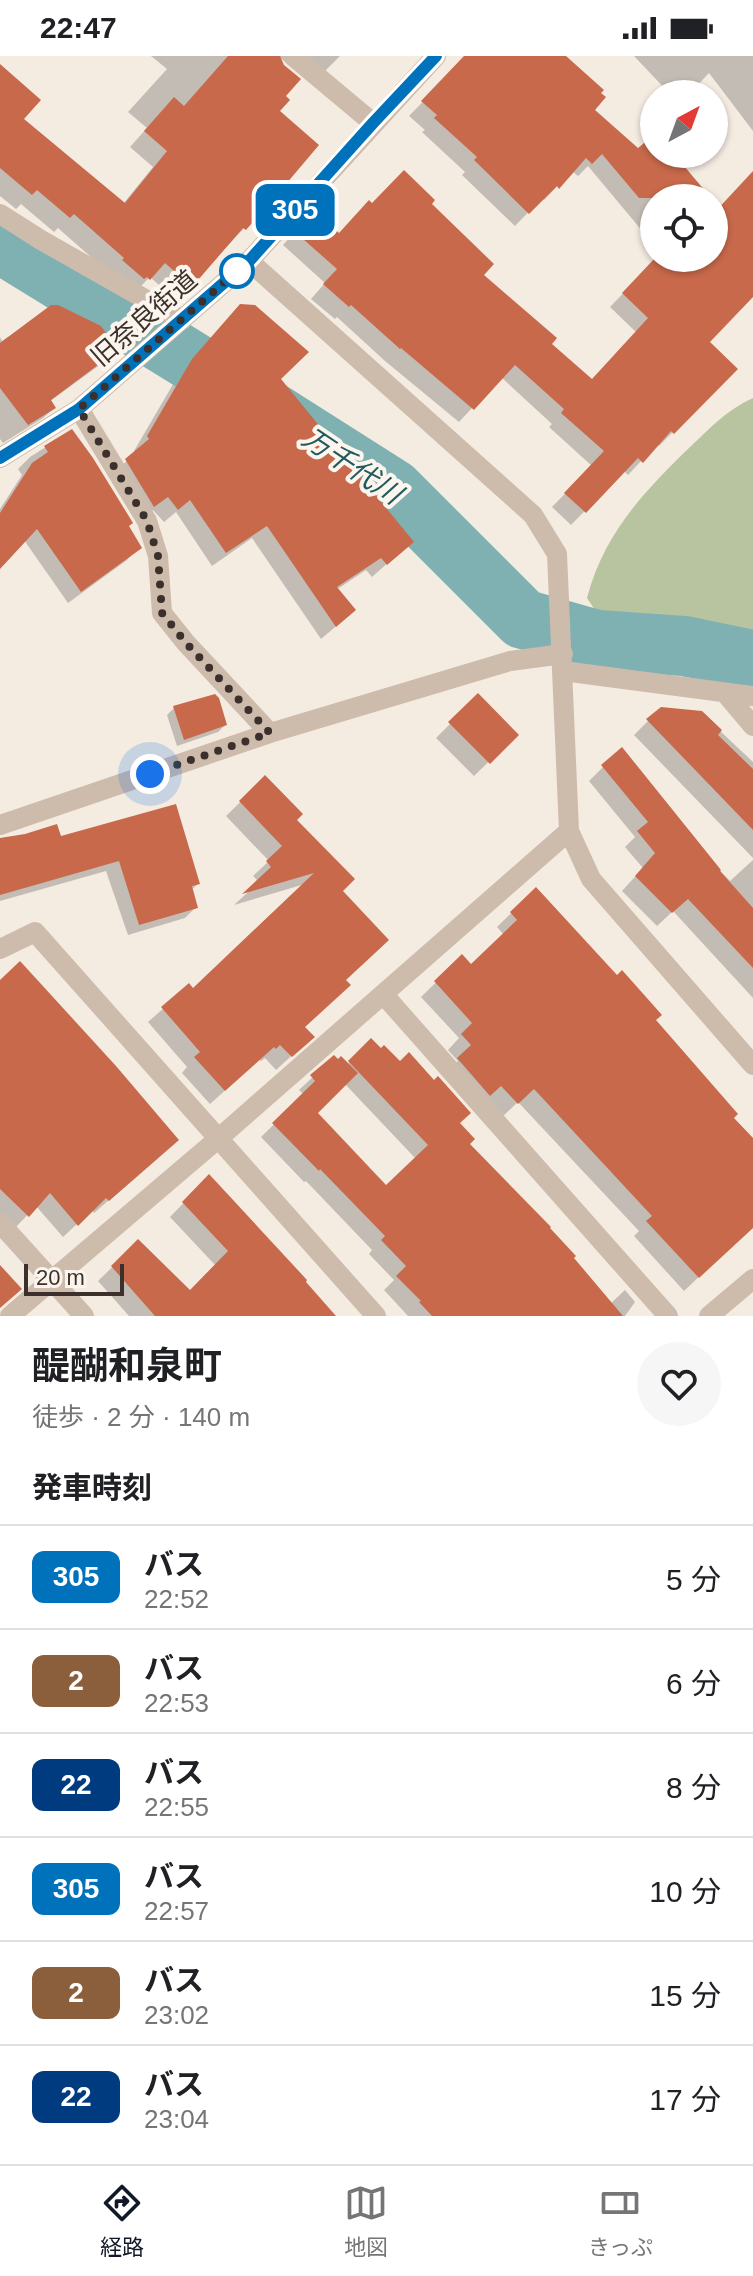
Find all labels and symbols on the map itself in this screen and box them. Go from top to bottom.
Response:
north arrow [640,80,728,168]
line badge: 305 [249,184,341,236]
unlabelled marker [220,254,254,288]
street label: 旧奈良街道 [85,264,203,372]
water label: 万千代川 [297,422,410,512]
your location [130,754,170,794]
scale bar [24,1260,124,1296]

